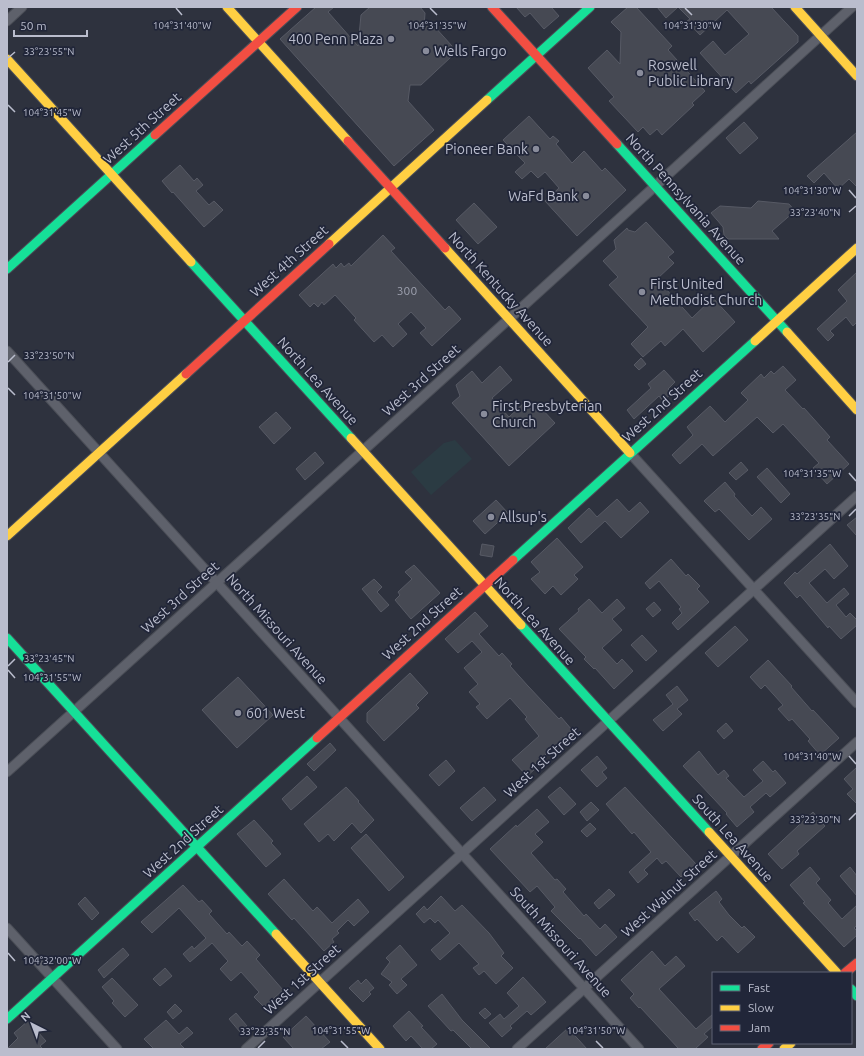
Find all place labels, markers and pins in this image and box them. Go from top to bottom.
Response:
place label: 400 Penn Plaza [288,31,383,47]
marker: 400 Penn Plaza [386,34,396,44]
place label: Wells Fargo [434,43,507,59]
marker: Wells Fargo [421,46,431,56]
place label: Roswell Public Library [648,57,733,89]
marker: Roswell Public Library [635,68,645,78]
place label: Pioneer Bank [445,141,528,157]
marker: Pioneer Bank [531,144,541,154]
place label: WaFd Bank [508,188,578,204]
marker: WaFd Bank [581,191,591,201]
place label: First United Methodist Church [650,276,762,308]
marker: First United Methodist Church [637,287,647,297]
place label: First Presbyterian Church [492,398,602,430]
marker: First Presbyterian Church [479,409,489,419]
place label: Allsup's [499,509,547,525]
marker: Allsup's [486,512,496,522]
place label: 601 West [246,705,305,721]
marker: 601 West [233,708,243,718]

